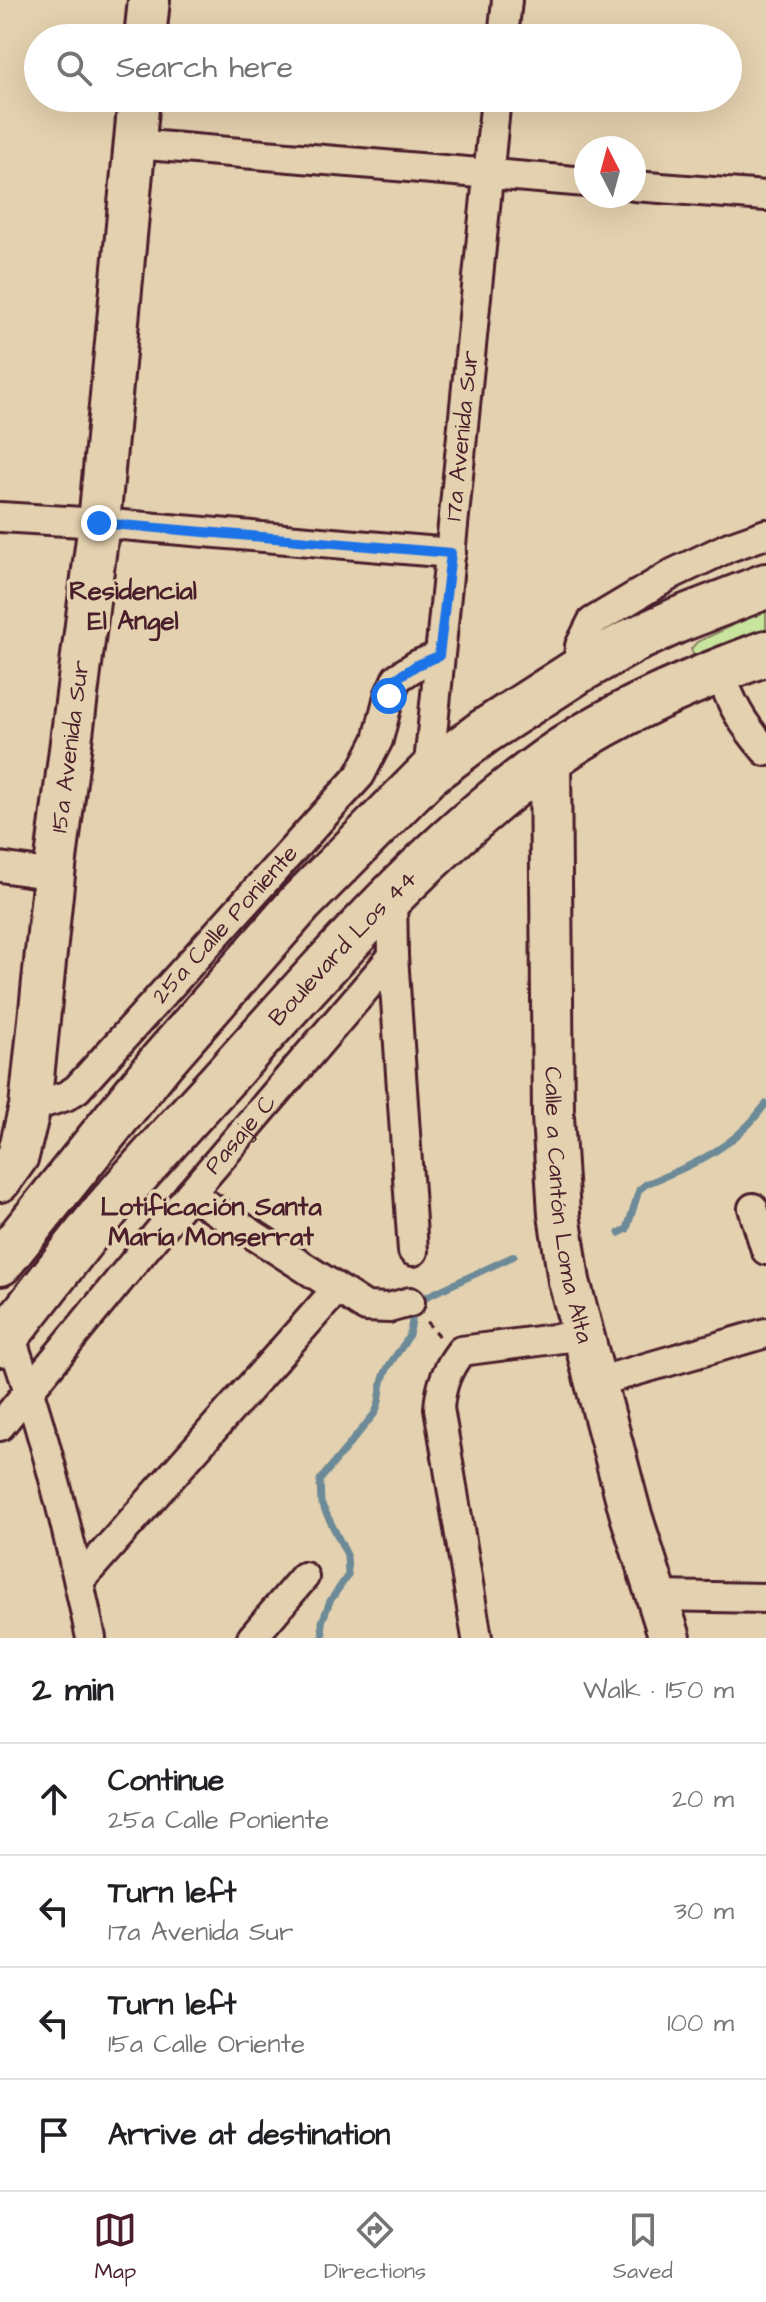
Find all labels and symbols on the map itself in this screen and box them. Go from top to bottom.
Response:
north arrow [574,136,646,208]
street label: 17a Avenida Sur [437,349,488,523]
route end [81,505,117,541]
district label: Residencial El Angel [69,573,197,642]
street label: 15a Avenida Sur [43,658,98,835]
route start [371,678,407,714]
street label: 25a Calle Poniente [144,837,306,1012]
street label: Boulevard Los 44 [261,862,425,1034]
street label: Calle a Cantón Loma Alta [536,1066,602,1347]
street label: Pasaje C [197,1087,285,1182]
district label: Lotificación Santa María Monserrat [100,1189,322,1255]

